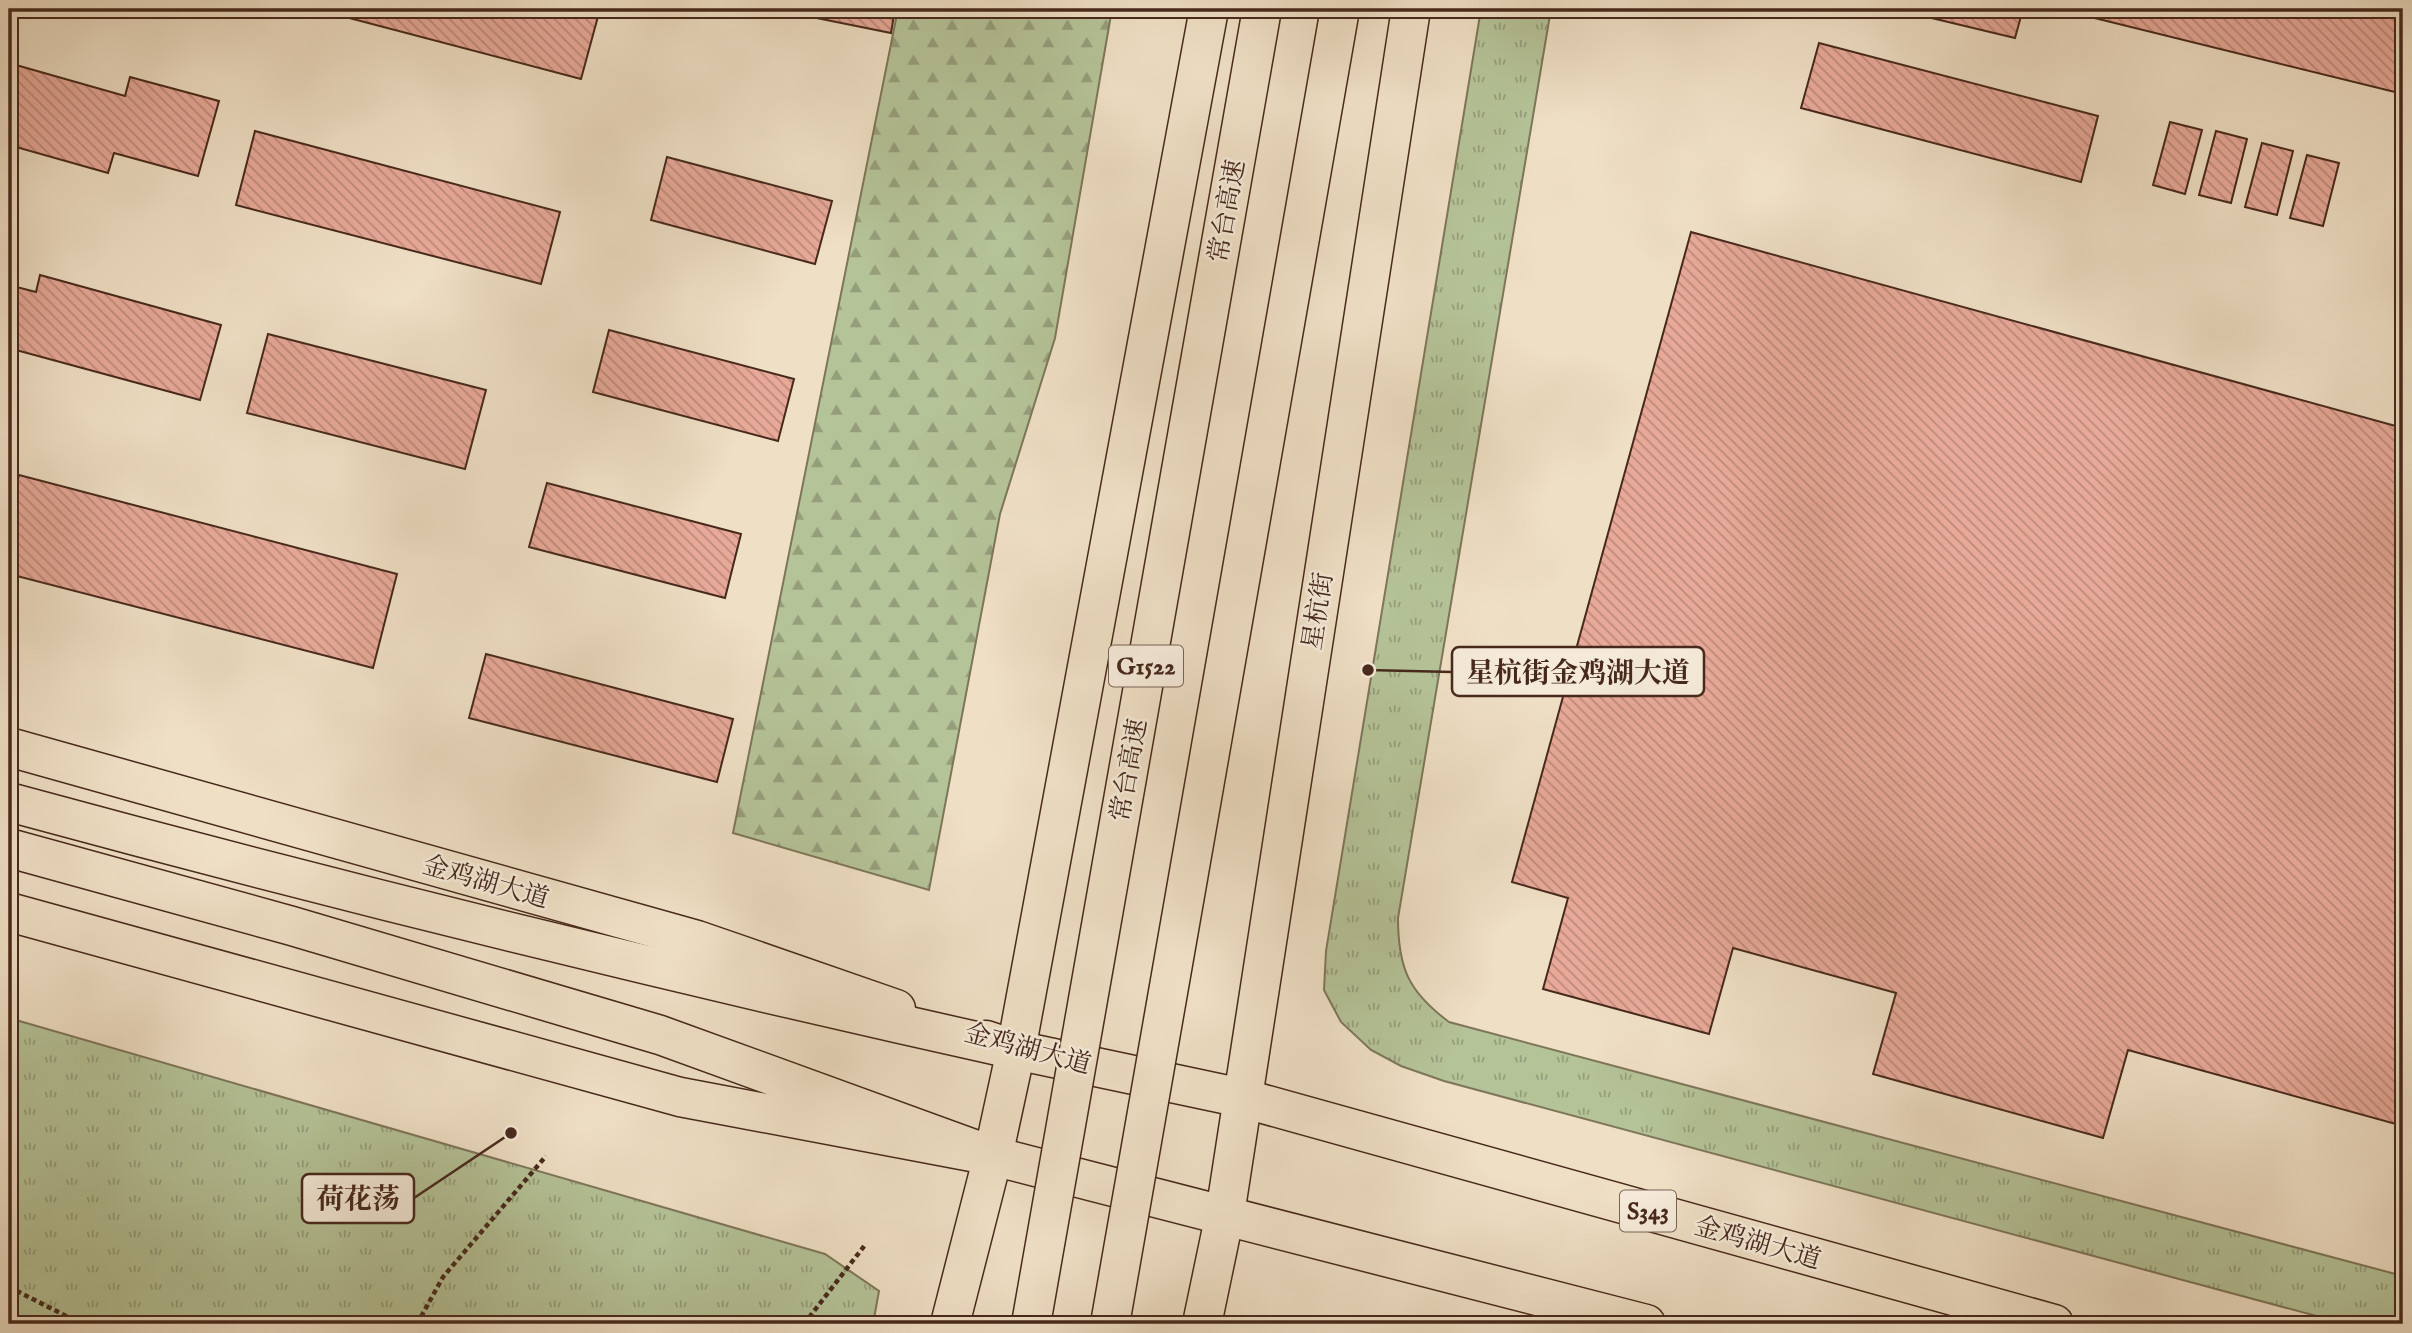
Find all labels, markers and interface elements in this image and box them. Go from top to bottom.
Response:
street label: 常台高速 [1202,157,1253,265]
street label: 星杭街 [1296,570,1341,652]
road number: G1522 [1109,646,1183,686]
callout: 星杭街金鸡湖大道 [1452,647,1704,696]
text: 星杭街金鸡湖大道 [1466,657,1690,692]
street label: 常台高速 [1104,716,1155,824]
street label: 金鸡湖大道 [419,849,553,916]
street label: 金鸡湖大道 [961,1017,1095,1082]
callout: 荷花荡 [302,1174,414,1223]
text: 荷花荡 [316,1183,400,1218]
road number: S343 [1620,1190,1676,1232]
street label: 金鸡湖大道 [1691,1210,1825,1277]

